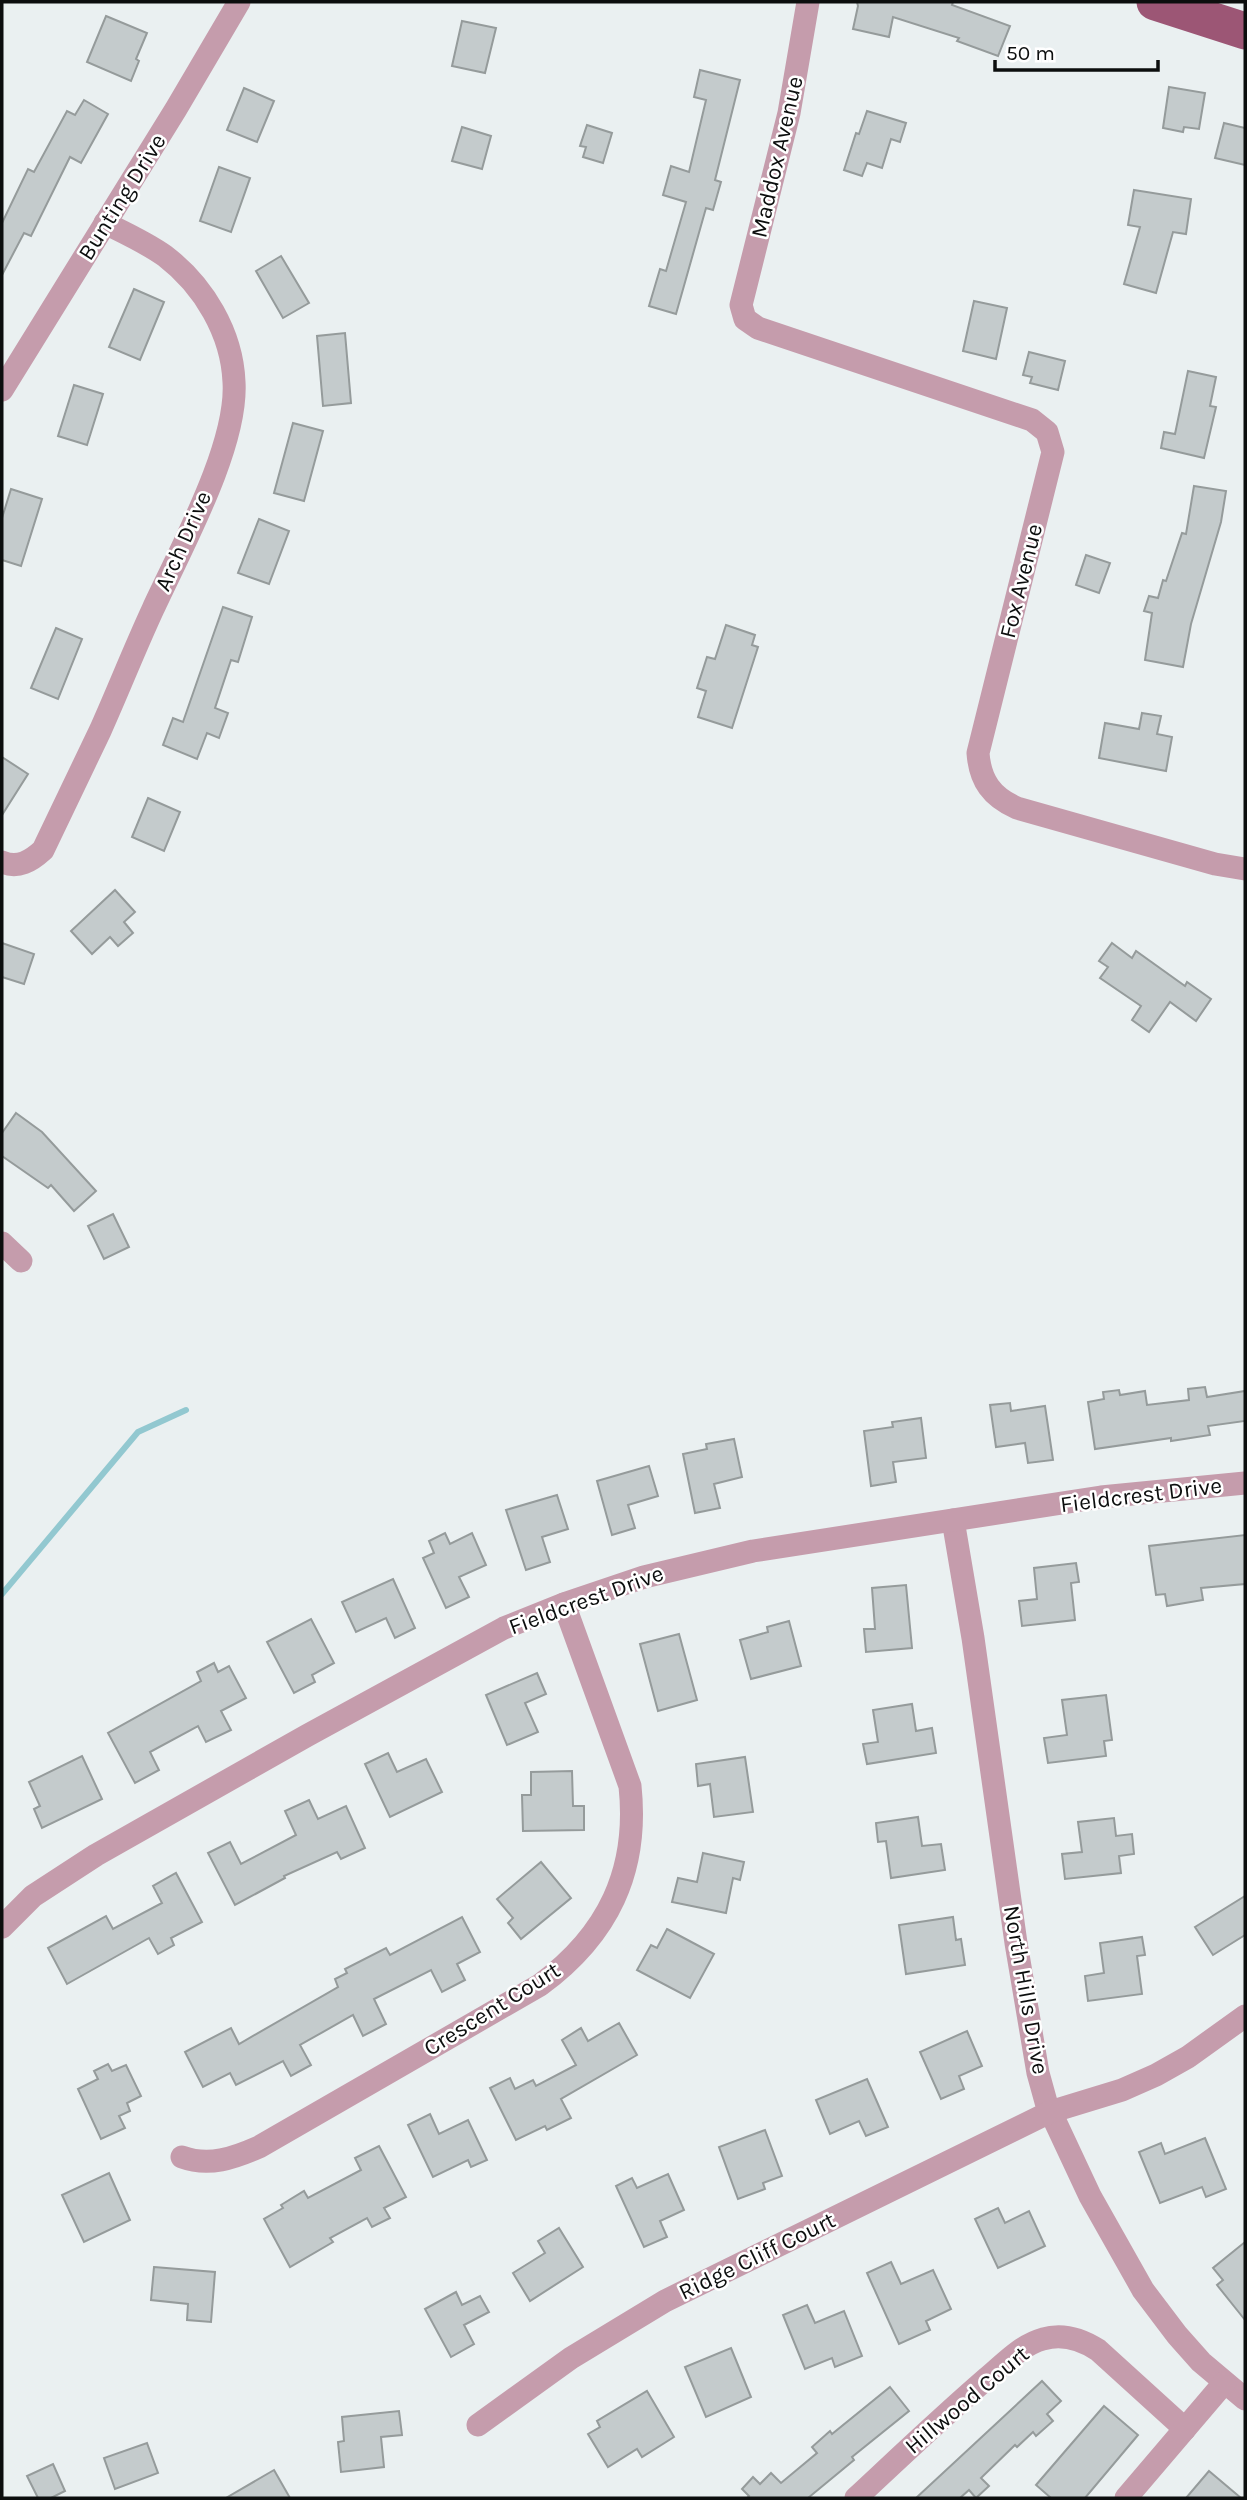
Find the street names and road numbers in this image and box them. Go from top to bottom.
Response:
street label: Maddox Avenue [745,74,809,240]
street label: Bunting Drive [72,129,172,265]
street label: Arch Drive [149,487,217,595]
street label: Fox Avenue [994,521,1048,641]
street label: Fieldcrest Drive [1059,1472,1223,1518]
street label: Fieldcrest Drive [505,1559,667,1641]
street label: North Hills Drive [998,1903,1054,2077]
street label: Crescent Court [419,1956,565,2062]
street label: Ridge Cliff Court [674,2206,840,2306]
street label: Hillwood Court [900,2340,1035,2460]

